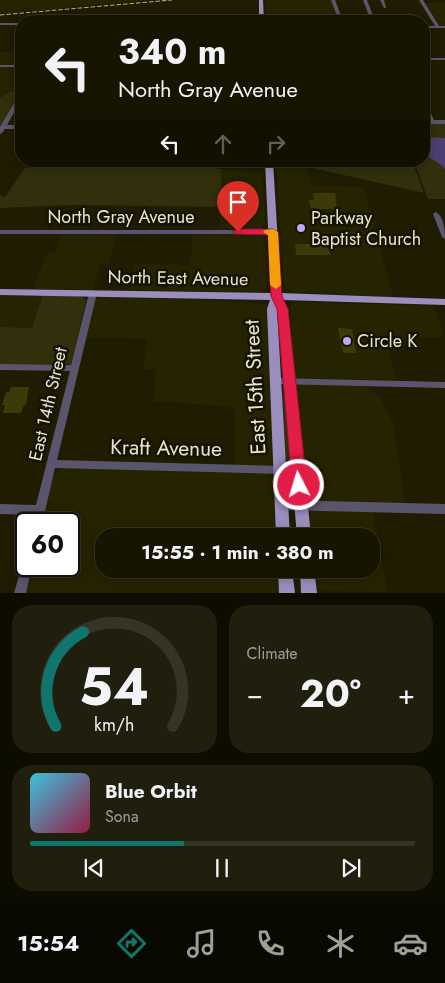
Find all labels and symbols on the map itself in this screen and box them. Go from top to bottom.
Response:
pin [217,181,259,232]
street label: North Gray Avenue [47,204,195,230]
place label: Parkway Baptist Church [311,205,421,252]
marker: Parkway Baptist Church [295,222,307,234]
street label: North East Avenue [107,264,249,292]
street label: East 15th Street [236,319,274,455]
place label: Circle K [357,328,418,354]
marker: Circle K [341,335,353,347]
street label: East 14th Street [22,344,74,464]
street label: Kraft Avenue [110,432,222,464]
position arrow [272,458,324,510]
speed limit sign: 60 [15,512,80,577]

